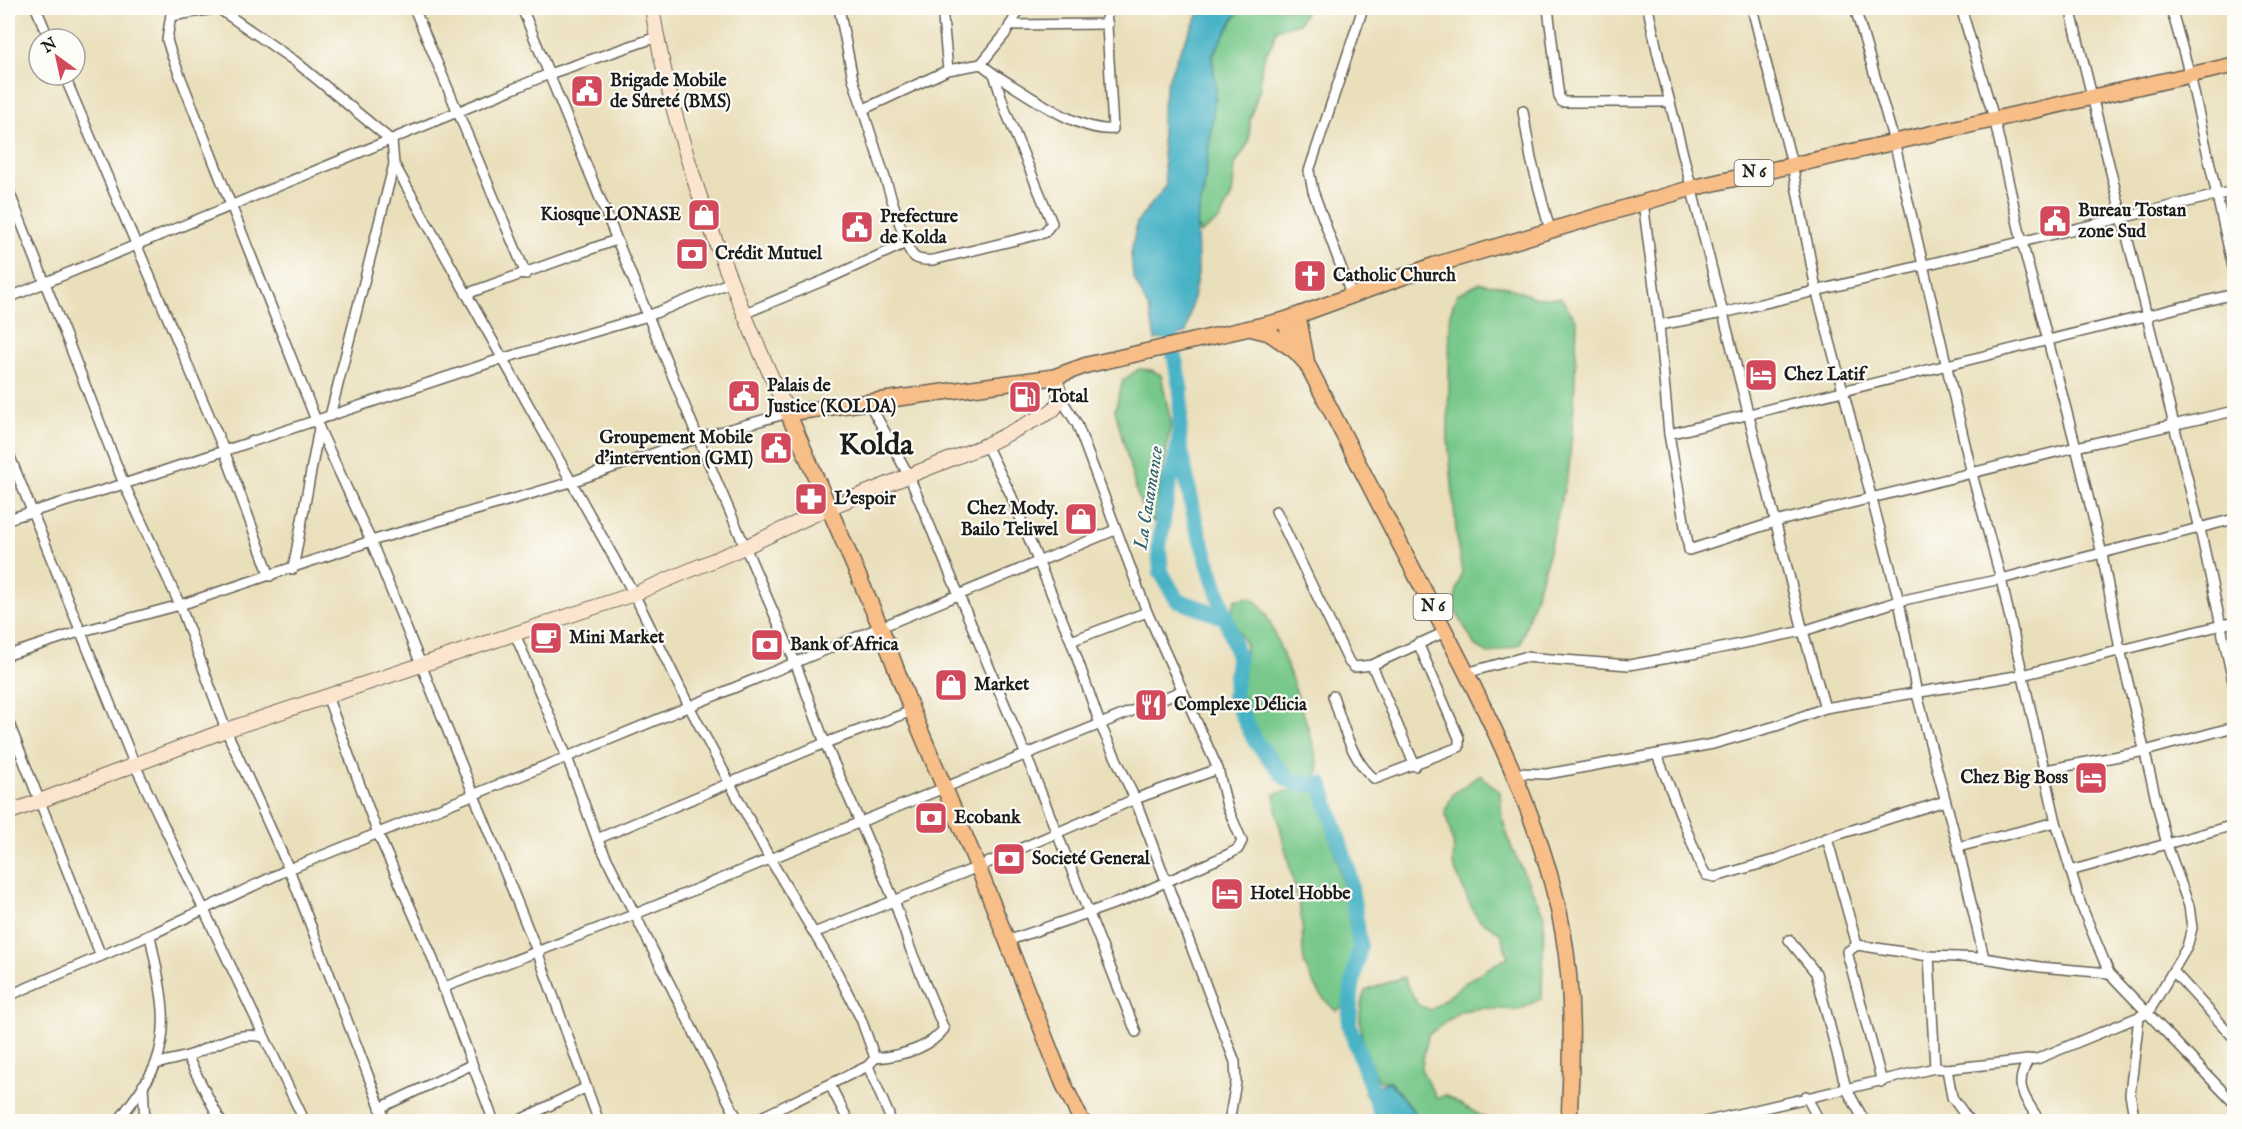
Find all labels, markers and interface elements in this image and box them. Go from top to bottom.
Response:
north arrow [27,27,87,87]
text: N [38,34,61,59]
place label: Brigade Mobile de Sûreté (BMS) [610,70,731,114]
public building icon: Brigade Mobile de Sûreté (BMS) [569,73,605,109]
road number: N 6 [1734,160,1774,186]
shop icon: Kiosque LONASE [686,197,722,233]
place label: Bureau Tostan zone Sud [2078,200,2187,244]
public building icon: Bureau Tostan zone Sud [2037,203,2073,239]
place label: Kiosque LONASE [540,204,682,227]
place label: Prefecture de Kolda [880,206,959,250]
public building icon: Prefecture de Kolda [839,209,875,245]
bank icon: Crédit Mutuel [674,236,710,272]
place label: Crédit Mutuel [715,243,823,266]
church icon: Catholic Church [1292,258,1328,294]
place label: Catholic Church [1333,265,1456,288]
hotel icon: Chez Latif [1743,357,1779,393]
place label: Chez Latif [1784,364,1868,387]
place label: Palais de Justice (KOLDA) [765,375,896,419]
public building icon: Palais de Justice (KOLDA) [726,378,762,414]
fuel station icon: Total [1007,379,1043,415]
place label: Total [1047,386,1089,409]
place label: Groupement Mobile d'intervention (GMI) [595,427,754,471]
district label: Kolda [839,427,914,465]
public building icon: Groupement Mobile d'intervention (GMI) [758,430,794,466]
water label: La Casamance [1128,444,1170,553]
pharmacy icon: L'espoir [793,481,829,517]
place label: L'espoir [834,488,896,511]
place label: Chez Mody. Bailo Teliwel [961,498,1059,542]
shop icon: Chez Mody. Bailo Teliwel [1063,501,1099,537]
road number: N 6 [1414,594,1452,620]
cafe icon: Mini Market [528,620,564,656]
place label: Mini Market [569,627,665,650]
bank icon: Bank of Africa [749,627,785,663]
place label: Bank of Africa [790,634,900,657]
shop icon: Market [933,667,969,703]
place label: Market [974,674,1030,697]
restaurant icon: Complexe Délicia [1133,687,1169,723]
place label: Complexe Délicia [1174,694,1308,717]
hotel icon: Chez Big Boss [2073,760,2109,796]
place label: Chez Big Boss [1960,767,2069,790]
bank icon: Ecobank [913,800,949,836]
place label: Ecobank [954,807,1022,830]
bank icon: Societé General [991,841,1027,877]
place label: Societé General [1032,848,1151,871]
hotel icon: Hotel Hobbe [1209,876,1245,912]
place label: Hotel Hobbe [1250,883,1351,906]

